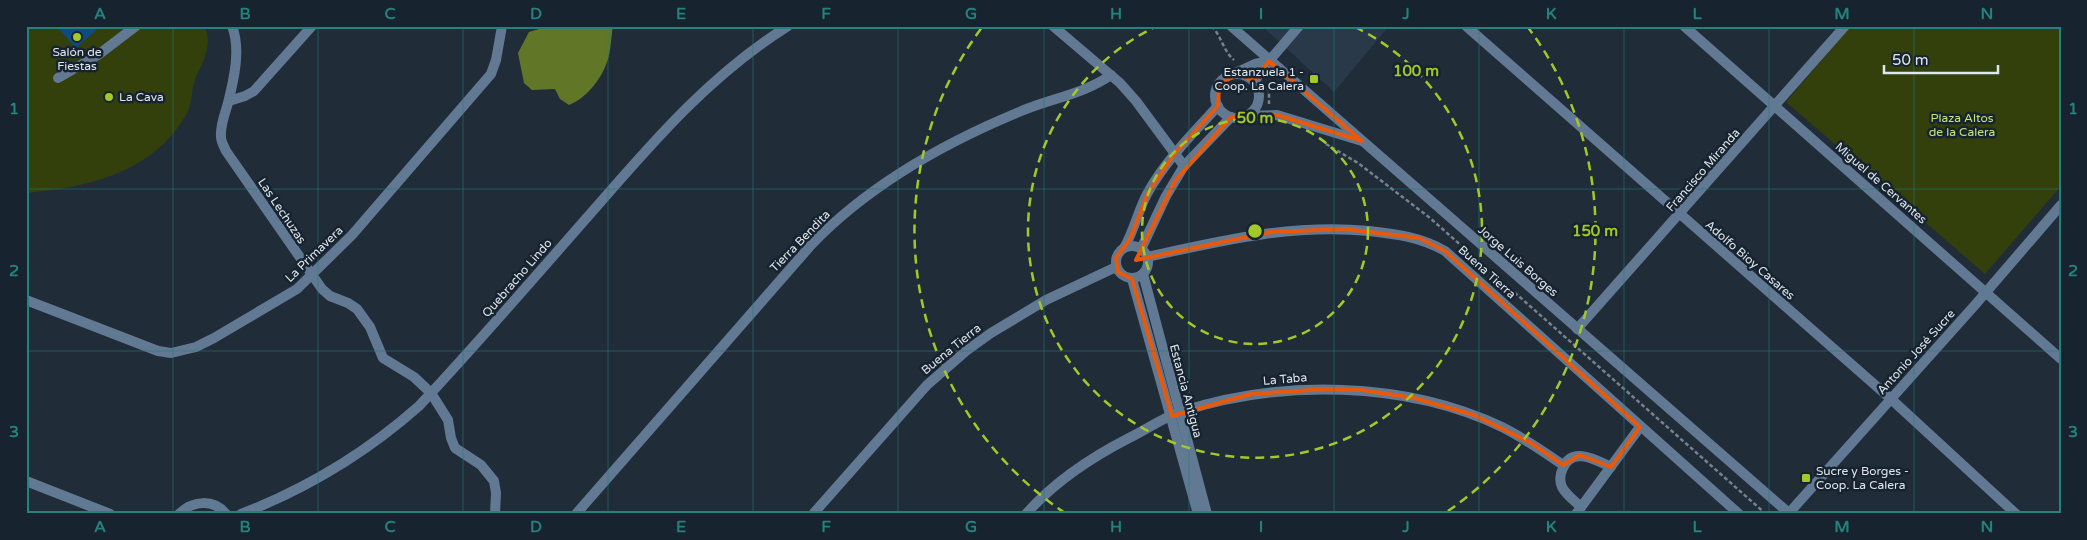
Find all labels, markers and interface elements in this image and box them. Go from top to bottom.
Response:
text: A [94,4,106,24]
text: B [239,4,251,24]
text: C [384,4,396,24]
text: D [530,4,542,24]
text: E [676,4,686,24]
text: F [821,4,831,24]
text: G [965,4,977,24]
text: H [1110,4,1122,24]
text: I [1259,4,1263,24]
text: J [1401,4,1410,24]
text: K [1546,4,1557,24]
text: L [1692,4,1702,24]
text: M [1834,4,1850,24]
text: N [1981,4,1993,24]
marker: Salón de Fiestas [71,31,83,43]
scale bar [1884,42,1998,74]
place label: Salón de Fiestas [52,45,102,73]
text: 50 m [1892,51,1929,69]
text: 100 m [1393,62,1439,80]
place label: Estanzuela 1 - Coop. La Calera [1215,65,1304,93]
marker: Estanzuela 1 - Coop. La Calera [1308,73,1320,85]
place label: La Cava [119,90,164,104]
marker: La Cava [103,91,115,103]
text: 1 [9,99,19,119]
text: 1 [2068,99,2078,119]
text: 50 m [1237,109,1273,127]
park label: Plaza Altos de la Calera [1929,111,1995,139]
street label: Francisco Miranda [1663,126,1743,214]
street label: Miguel de Cervantes [1832,139,1930,227]
street label: Las Lechuzas [255,176,309,246]
street label: Tierra Bendita [767,207,833,275]
street label: Adolfo Bioy Casares [1702,217,1798,303]
centre of rings [1246,222,1264,240]
text: 150 m [1572,222,1618,240]
street label: La Primavera [282,223,346,285]
street label: Jorge Luis Borges [1475,223,1561,300]
street label: Quebracho Lindo [479,236,555,320]
street label: Buena Tierra [1455,243,1519,301]
text: 2 [9,261,19,281]
text: 2 [2068,261,2078,281]
street label: Antonio José Sucre [1874,307,1958,397]
street label: Buena Tierra [918,321,984,377]
street label: Estancia Antigua [1167,343,1205,439]
street label: La Taba [1262,370,1308,388]
text: 3 [9,422,19,442]
text: 3 [2068,422,2078,442]
place label: Sucre y Borges - Coop. La Calera [1816,464,1909,492]
marker: Sucre y Borges - Coop. La Calera [1800,472,1812,484]
text: A [94,517,106,537]
text: B [239,517,251,537]
text: C [384,517,396,537]
text: D [530,517,542,537]
text: E [676,517,686,537]
text: F [821,517,831,537]
text: G [965,517,977,537]
text: H [1110,517,1122,537]
text: I [1259,517,1263,537]
text: J [1401,517,1410,537]
text: K [1546,517,1557,537]
text: L [1692,517,1702,537]
text: M [1834,517,1850,537]
text: N [1981,517,1993,537]

